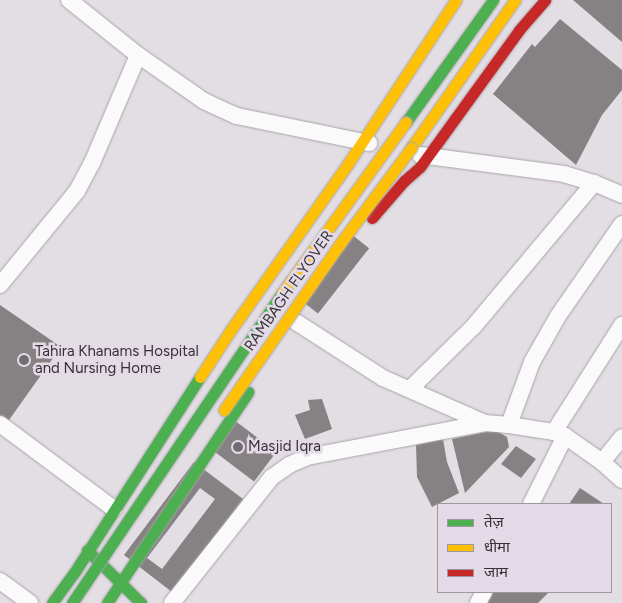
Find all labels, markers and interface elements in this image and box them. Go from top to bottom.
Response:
street label: RAMBAGH FLYOVER [241,227,337,355]
place label: Tahira Khanams Hospital and Nursing Home [35,342,199,377]
marker: Tahira Khanams Hospital and Nursing Home [17,353,31,367]
place label: Masjid Iqra [248,438,321,456]
marker: Masjid Iqra [232,441,244,453]
legend [437,503,612,593]
text: तेज़ [484,513,504,531]
text: धीमा [484,538,510,556]
text: जाम [484,563,508,581]

